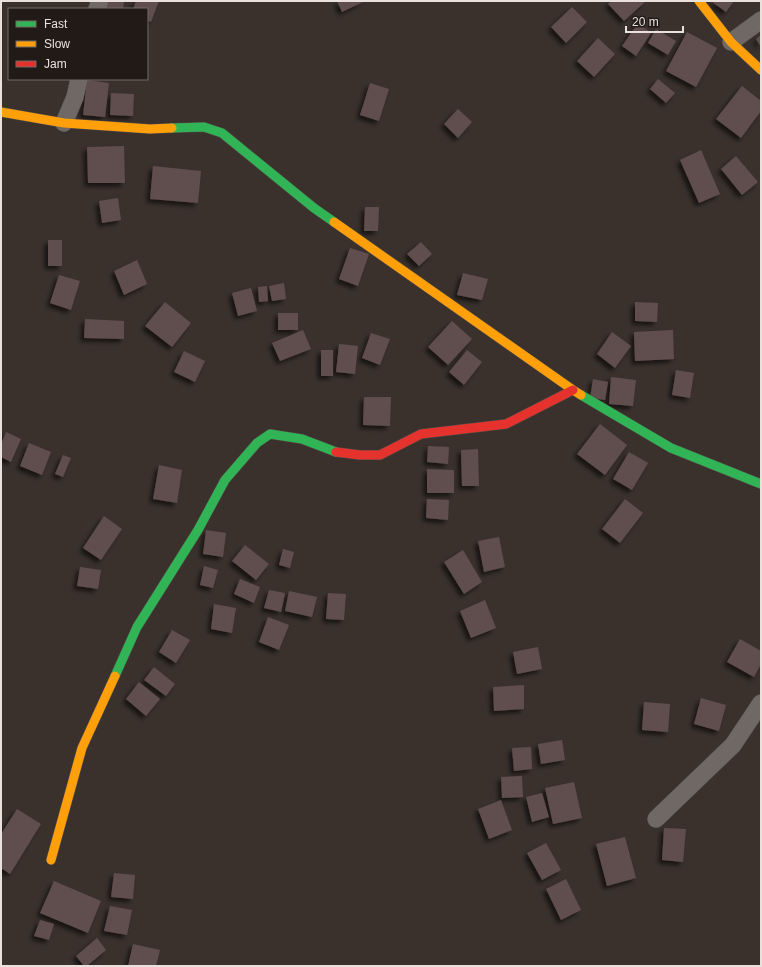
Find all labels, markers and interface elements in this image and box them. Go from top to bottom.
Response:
legend [8,8,148,80]
scale bar [626,8,683,34]
text: 20 m [632,15,659,29]
text: Fast [44,17,68,31]
text: Slow [44,37,70,51]
text: Jam [44,57,67,71]

